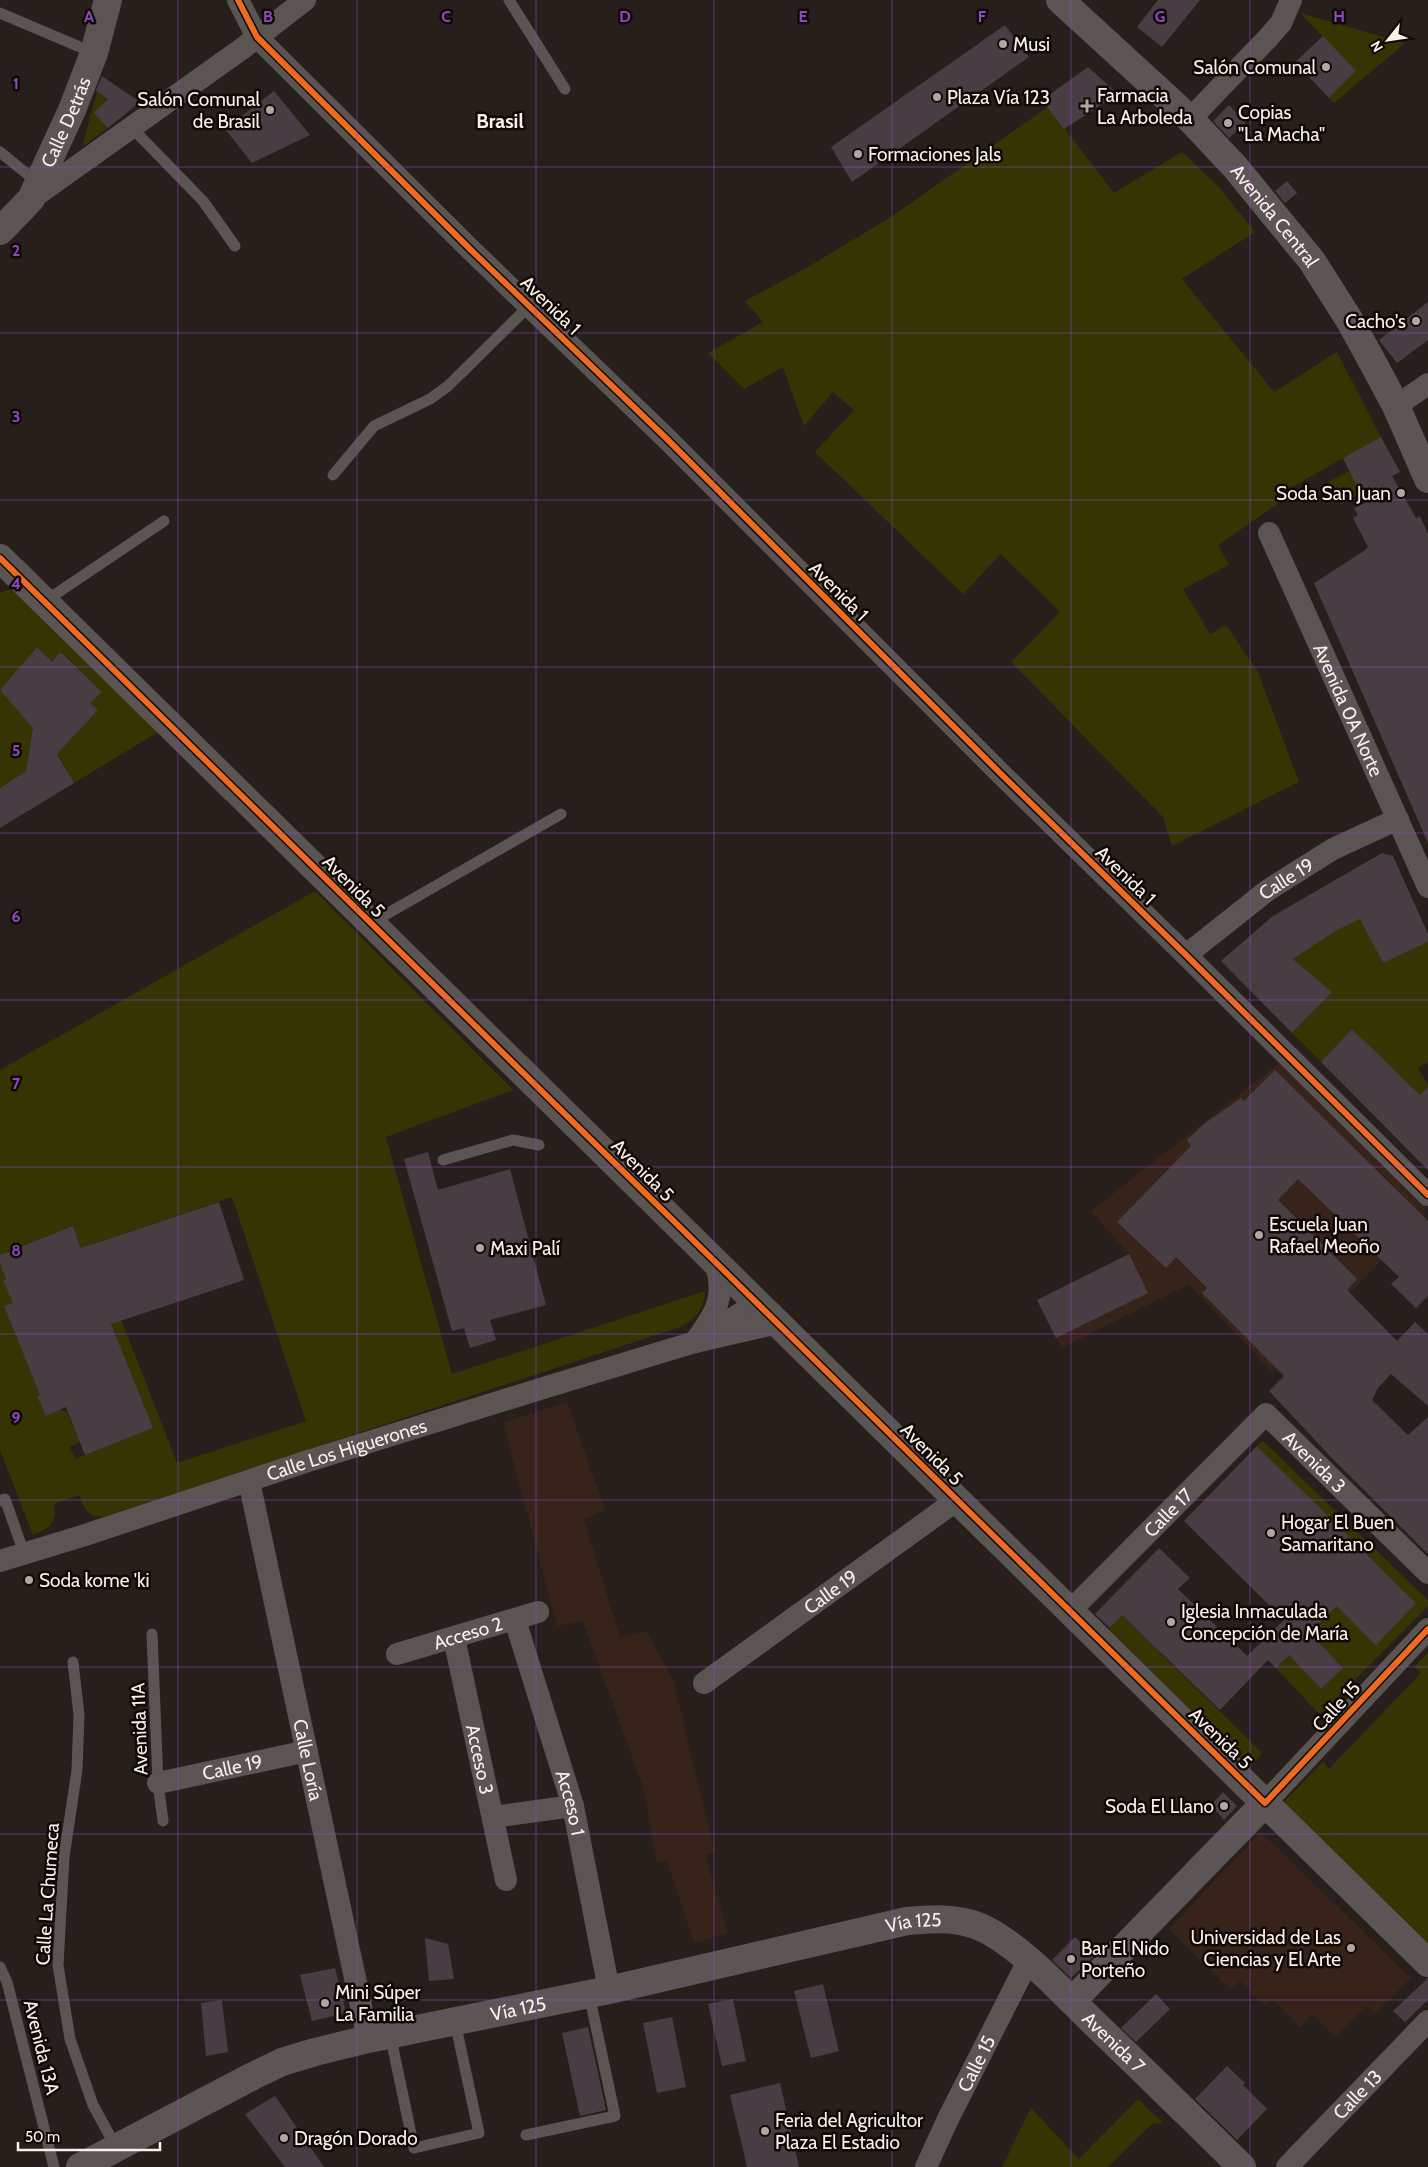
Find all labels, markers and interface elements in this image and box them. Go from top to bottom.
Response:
text: A [84,7,94,26]
text: B [263,7,273,26]
text: C [441,7,451,26]
text: D [619,7,631,26]
text: E [798,7,808,26]
text: F [978,7,987,26]
text: G [1155,7,1165,26]
text: H [1333,7,1345,26]
north arrow [1363,15,1413,65]
place label: Musi [1013,33,1050,56]
marker: Musi [997,38,1009,50]
text: N [1366,38,1387,55]
place label: Salón Comunal [1193,56,1317,79]
marker: Salón Comunal [1320,61,1332,73]
text: 1 [13,74,19,93]
street label: Calle Detrás [36,74,96,171]
place label: Farmacia La Arboleda [1097,84,1192,129]
place label: Plaza Vía 123 [947,86,1050,109]
place label: Salón Comunal de Brasil [137,88,261,133]
marker: Plaza Vía 123 [931,91,943,103]
marker: Farmacia La Arboleda [1081,100,1093,112]
place label: Copias "La Macha" [1238,101,1325,146]
marker: Salón Comunal de Brasil [264,104,276,116]
district label: Brasil [476,109,524,133]
marker: Copias "La Macha" [1222,117,1234,129]
place label: Formaciones Jals [868,143,1001,166]
marker: Formaciones Jals [852,148,864,160]
street label: Avenida Central [1226,160,1324,272]
text: 2 [12,241,20,260]
street label: Avenida 1 [516,271,586,340]
place label: Cacho's [1345,310,1406,333]
marker: Cacho's [1410,315,1422,327]
text: 3 [12,407,20,426]
place label: Soda San Juan [1276,482,1391,505]
marker: Soda San Juan [1395,487,1407,499]
street label: Avenida 1 [804,557,873,626]
text: 4 [11,574,21,593]
street label: Avenida 0A Norte [1308,640,1388,780]
text: 5 [12,741,20,760]
street label: Avenida 1 [1091,841,1161,910]
street label: Avenida 5 [318,850,390,922]
street label: Calle 19 [1254,853,1318,905]
text: 6 [12,907,21,926]
text: 7 [12,1074,21,1093]
street label: Avenida 5 [607,1134,679,1206]
place label: Escuela Juan Rafael Meoño [1269,1213,1380,1258]
marker: Escuela Juan Rafael Meoño [1253,1229,1265,1241]
place label: Maxi Palí [490,1237,560,1260]
text: 8 [11,1241,21,1260]
marker: Maxi Palí [474,1242,486,1254]
text: 9 [12,1408,21,1427]
street label: Calle Los Higuerones [264,1414,430,1486]
street label: Avenida 5 [896,1418,968,1490]
street label: Avenida 3 [1278,1426,1350,1498]
street label: Calle 17 [1139,1483,1198,1542]
place label: Hogar El Buen Samaritano [1281,1511,1394,1556]
marker: Hogar El Buen Samaritano [1265,1527,1277,1539]
street label: Calle 19 [799,1565,862,1619]
place label: Soda kome 'ki [39,1569,150,1592]
marker: Soda kome 'ki [23,1574,35,1586]
place label: Iglesia Inmaculada Concepción de María [1181,1600,1348,1645]
street label: Acceso 2 [431,1612,505,1654]
marker: Iglesia Inmaculada Concepción de María [1165,1616,1177,1628]
street label: Calle 15 [1307,1676,1365,1736]
street label: Avenida 11A [126,1682,153,1776]
street label: Avenida 5 [1184,1703,1257,1774]
street label: Calle Loría [288,1717,328,1803]
street label: Acceso 3 [461,1722,498,1797]
street label: Calle 19 [200,1750,265,1785]
street label: Acceso 1 [550,1767,589,1837]
place label: Soda El Llano [1105,1795,1214,1818]
marker: Soda El Llano [1218,1800,1230,1812]
street label: Calle La Chumeca [31,1822,64,1966]
street label: Vía 125 [883,1908,942,1938]
place label: Universidad de Las Ciencias y El Arte [1191,1926,1341,1971]
place label: Bar El Nido Porteño [1081,1937,1169,1982]
marker: Universidad de Las Ciencias y El Arte [1345,1942,1357,1954]
marker: Bar El Nido Porteño [1065,1953,1077,1965]
place label: Mini Súper La Familia [335,1981,420,2026]
street label: Vía 125 [488,1992,548,2026]
street label: Avenida 13A [19,1997,64,2097]
marker: Mini Súper La Familia [319,1997,331,2009]
street label: Avenida 7 [1078,2007,1150,2078]
street label: Calle 15 [953,2032,1000,2096]
street label: Calle 13 [1328,2065,1387,2124]
place label: Feria del Agricultor Plaza El Estadio [775,2109,923,2154]
scale bar [18,2120,160,2152]
marker: Feria del Agricultor Plaza El Estadio [759,2125,771,2137]
place label: Dragón Dorado [294,2127,418,2150]
text: 50 m [25,2128,60,2146]
marker: Dragón Dorado [278,2132,290,2144]

